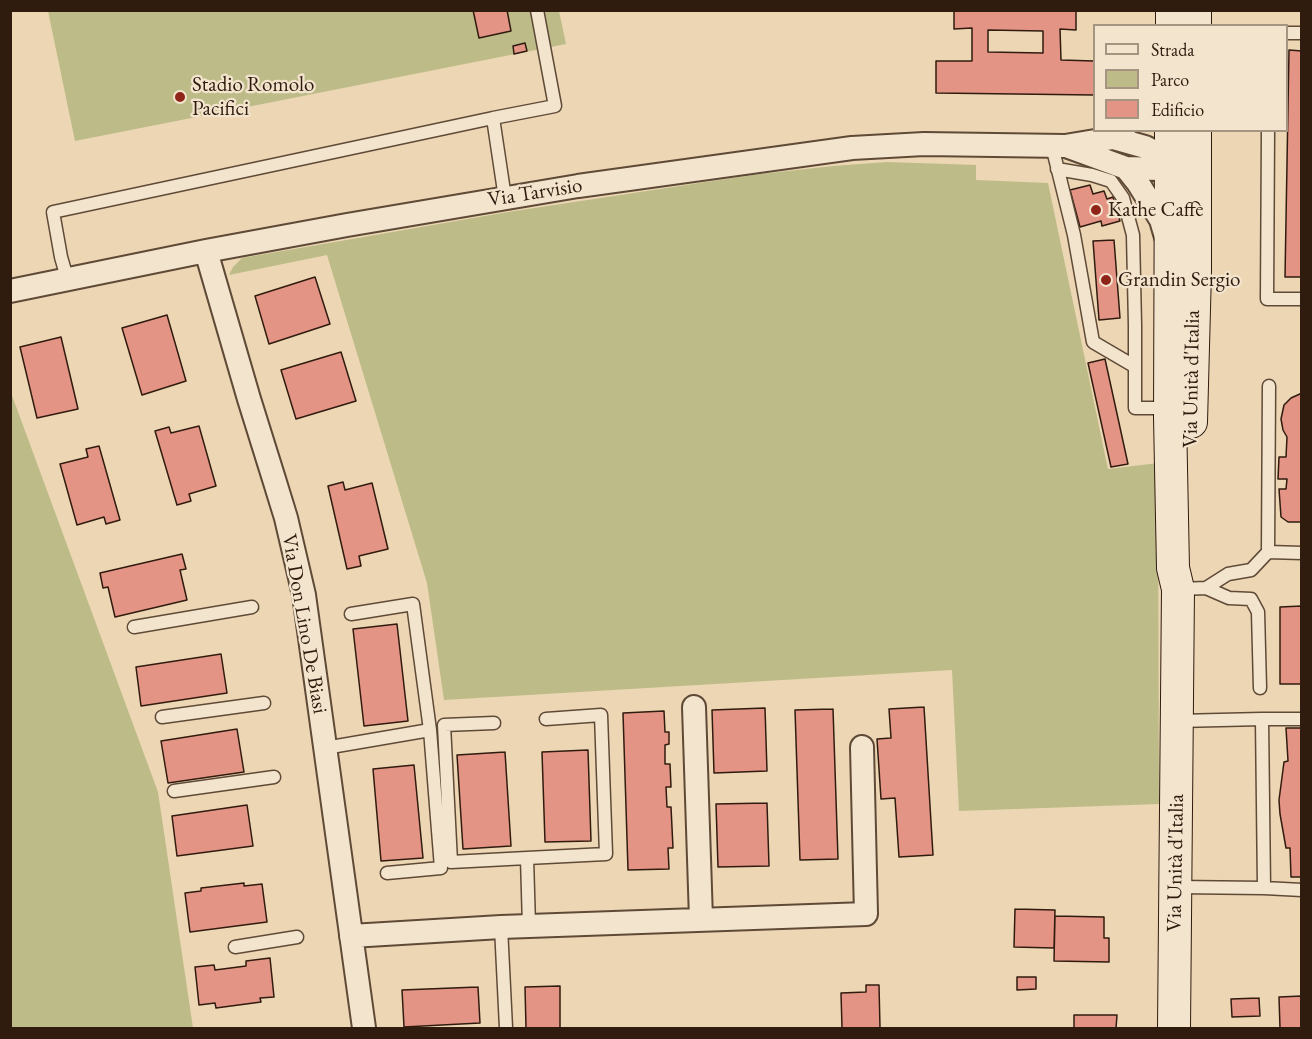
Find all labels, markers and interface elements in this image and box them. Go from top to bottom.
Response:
legend [1093,24,1288,132]
text: Strada [1151,38,1195,61]
text: Parco [1151,68,1189,91]
place label: Stadio Romolo Pacifici [192,72,314,122]
marker: Stadio Romolo Pacifici [173,90,187,104]
text: Edificio [1151,98,1204,121]
street label: Via Tarvisio [486,173,584,213]
place label: Kathe Caffè [1108,197,1204,223]
marker: Kathe Caffè [1089,203,1103,217]
place label: Grandin Sergio [1118,267,1240,293]
marker: Grandin Sergio [1099,273,1113,287]
street label: Via Unità d'Italia [1178,310,1206,448]
street label: Via Don Lino De Biasi [276,532,332,716]
street label: Via Unità d'Italia [1162,794,1190,932]

